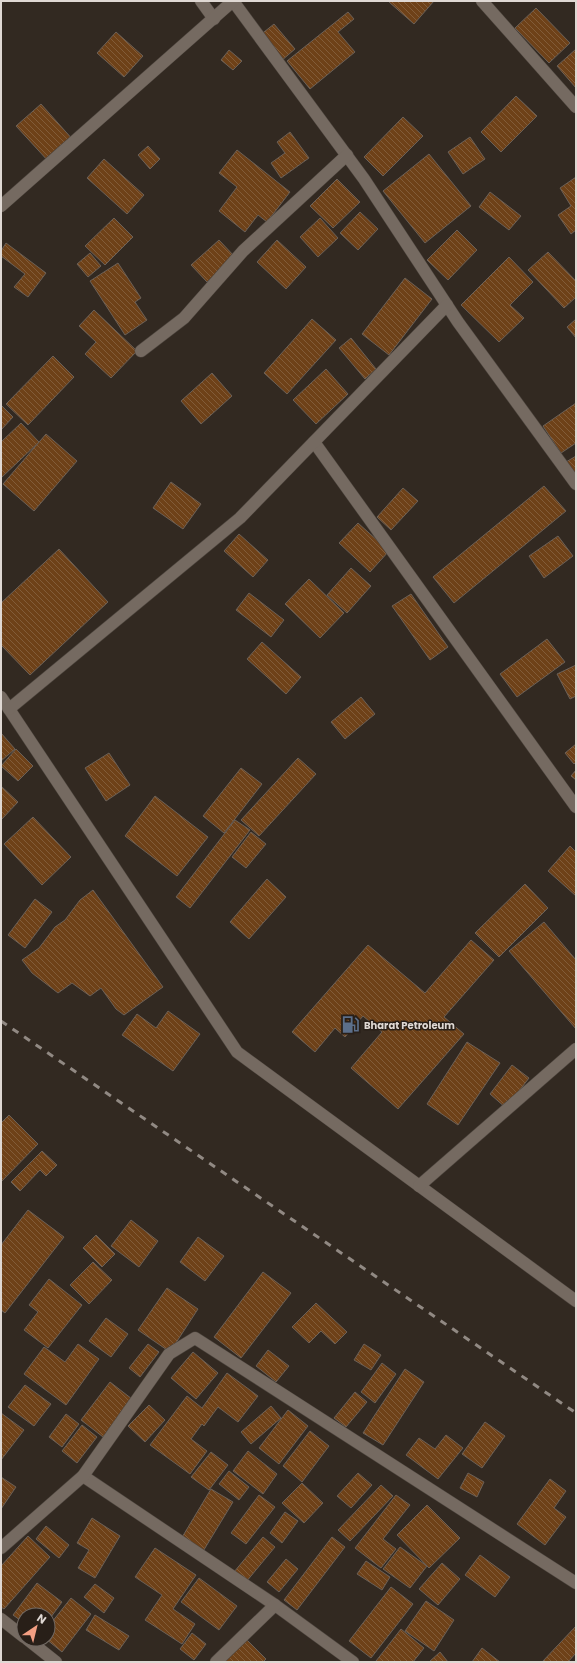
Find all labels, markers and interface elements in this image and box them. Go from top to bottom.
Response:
fuel station icon: Bharat Petroleum [341,1015,361,1035]
place label: Bharat Petroleum [364,1018,455,1033]
north arrow [16,1607,56,1647]
text: N [34,1610,50,1628]

